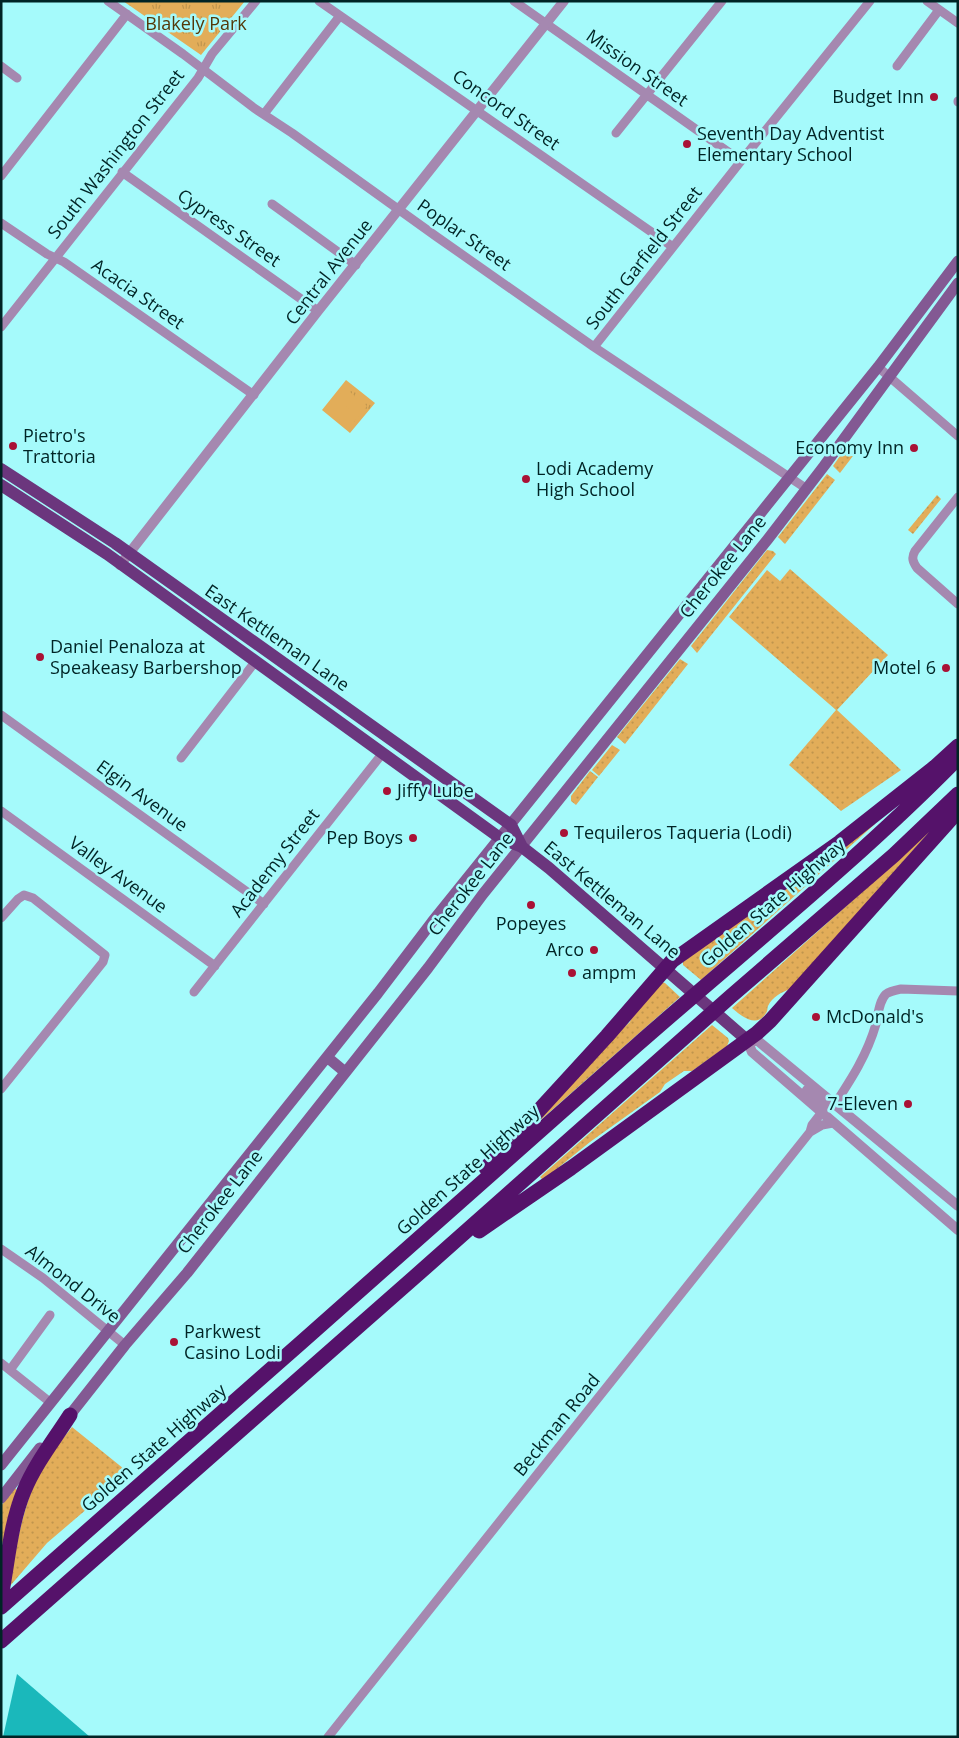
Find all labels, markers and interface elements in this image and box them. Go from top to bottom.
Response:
park label: Blakely Park [145,11,247,35]
street label: Mission Street [582,23,693,111]
street label: Concord Street [448,63,565,155]
street label: South Washington Street [42,64,189,243]
place label: Budget Inn [832,84,924,108]
marker: Budget Inn [928,91,940,103]
place label: Seventh Day Adventist Elementary School [697,121,885,166]
marker: Seventh Day Adventist Elementary School [681,138,693,150]
street label: South Garfield Street [580,181,707,334]
street label: Cypress Street [173,183,286,272]
street label: Poplar Street [413,193,516,275]
street label: Central Avenue [279,214,377,329]
street label: Acacia Street [87,252,190,334]
place label: Pietro's Trattoria [23,423,96,468]
place label: Economy Inn [795,435,904,459]
marker: Pietro's Trattoria [7,440,19,452]
marker: Economy Inn [908,442,920,454]
place label: Lodi Academy High School [536,456,654,501]
marker: Lodi Academy High School [520,473,532,485]
street label: Cherokee Lane [673,510,771,623]
street label: East Kettleman Lane [201,578,355,696]
place label: Daniel Penaloza at Speakeasy Barbershop [50,634,242,679]
marker: Daniel Penaloza at Speakeasy Barbershop [34,651,46,663]
place label: Motel 6 [873,655,936,679]
marker: Motel 6 [940,662,952,674]
street label: Elgin Avenue [92,754,193,836]
place label: Jiffy Lube [395,778,474,802]
marker: Jiffy Lube [381,785,393,797]
street label: Academy Street [224,803,324,922]
place label: Tequileros Taqueria (Lodi) [574,820,792,844]
place label: Pep Boys [326,825,403,849]
street label: Cherokee Lane [422,827,518,940]
marker: Tequileros Taqueria (Lodi) [558,827,570,839]
street label: Valley Avenue [64,830,173,918]
marker: Pep Boys [407,832,419,844]
street label: Golden State Highway [695,832,851,972]
street label: East Kettleman Lane [539,835,686,963]
marker: Popeyes [525,899,537,911]
place label: Popeyes [496,911,566,935]
place label: Arco [546,937,584,961]
marker: Arco [588,944,600,956]
place label: ampm [582,960,636,984]
marker: ampm [566,967,578,979]
place label: McDonald's [826,1004,924,1028]
marker: McDonald's [810,1011,822,1023]
place label: 7-Eleven [827,1091,898,1115]
street label: Golden State Highway [391,1098,545,1240]
marker: 7-Eleven [902,1098,914,1110]
street label: Cherokee Lane [171,1145,267,1258]
street label: Almond Drive [21,1239,126,1328]
place label: Parkwest Casino Lodi [184,1319,281,1364]
marker: Parkwest Casino Lodi [168,1336,180,1348]
street label: Beckman Road [508,1368,605,1481]
street label: Golden State Highway [76,1377,232,1517]

